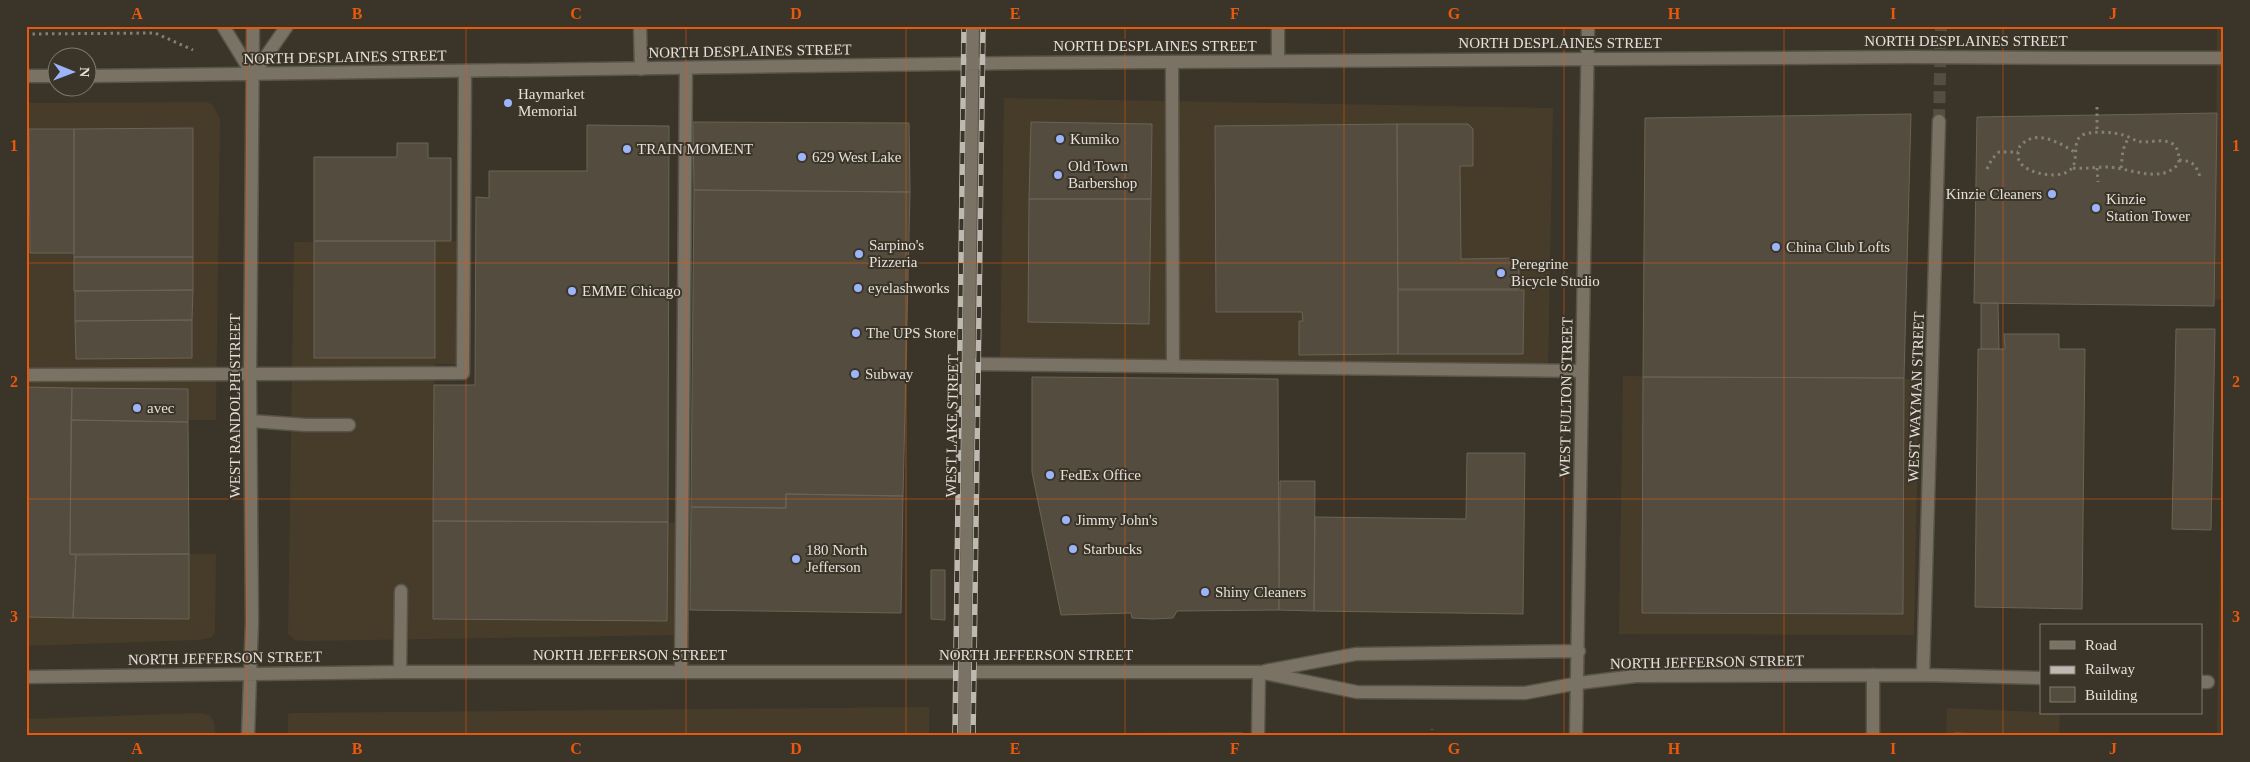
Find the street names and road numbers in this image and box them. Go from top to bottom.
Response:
street label: NORTH DESPLAINES STREET [1864,33,2068,49]
street label: NORTH DESPLAINES STREET [1458,35,1662,51]
street label: NORTH DESPLAINES STREET [1053,38,1257,54]
street label: NORTH DESPLAINES STREET [648,41,852,61]
street label: NORTH DESPLAINES STREET [243,47,447,67]
street label: WEST WAYMAN STREET [1905,311,1927,483]
street label: WEST RANDOLPH STREET [227,314,243,498]
street label: WEST FULTON STREET [1557,317,1575,477]
street label: WEST LAKE STREET [943,354,961,498]
street label: NORTH JEFFERSON STREET [533,647,727,663]
street label: NORTH JEFFERSON STREET [939,647,1133,663]
street label: NORTH JEFFERSON STREET [128,648,322,668]
street label: NORTH JEFFERSON STREET [1610,652,1804,672]

